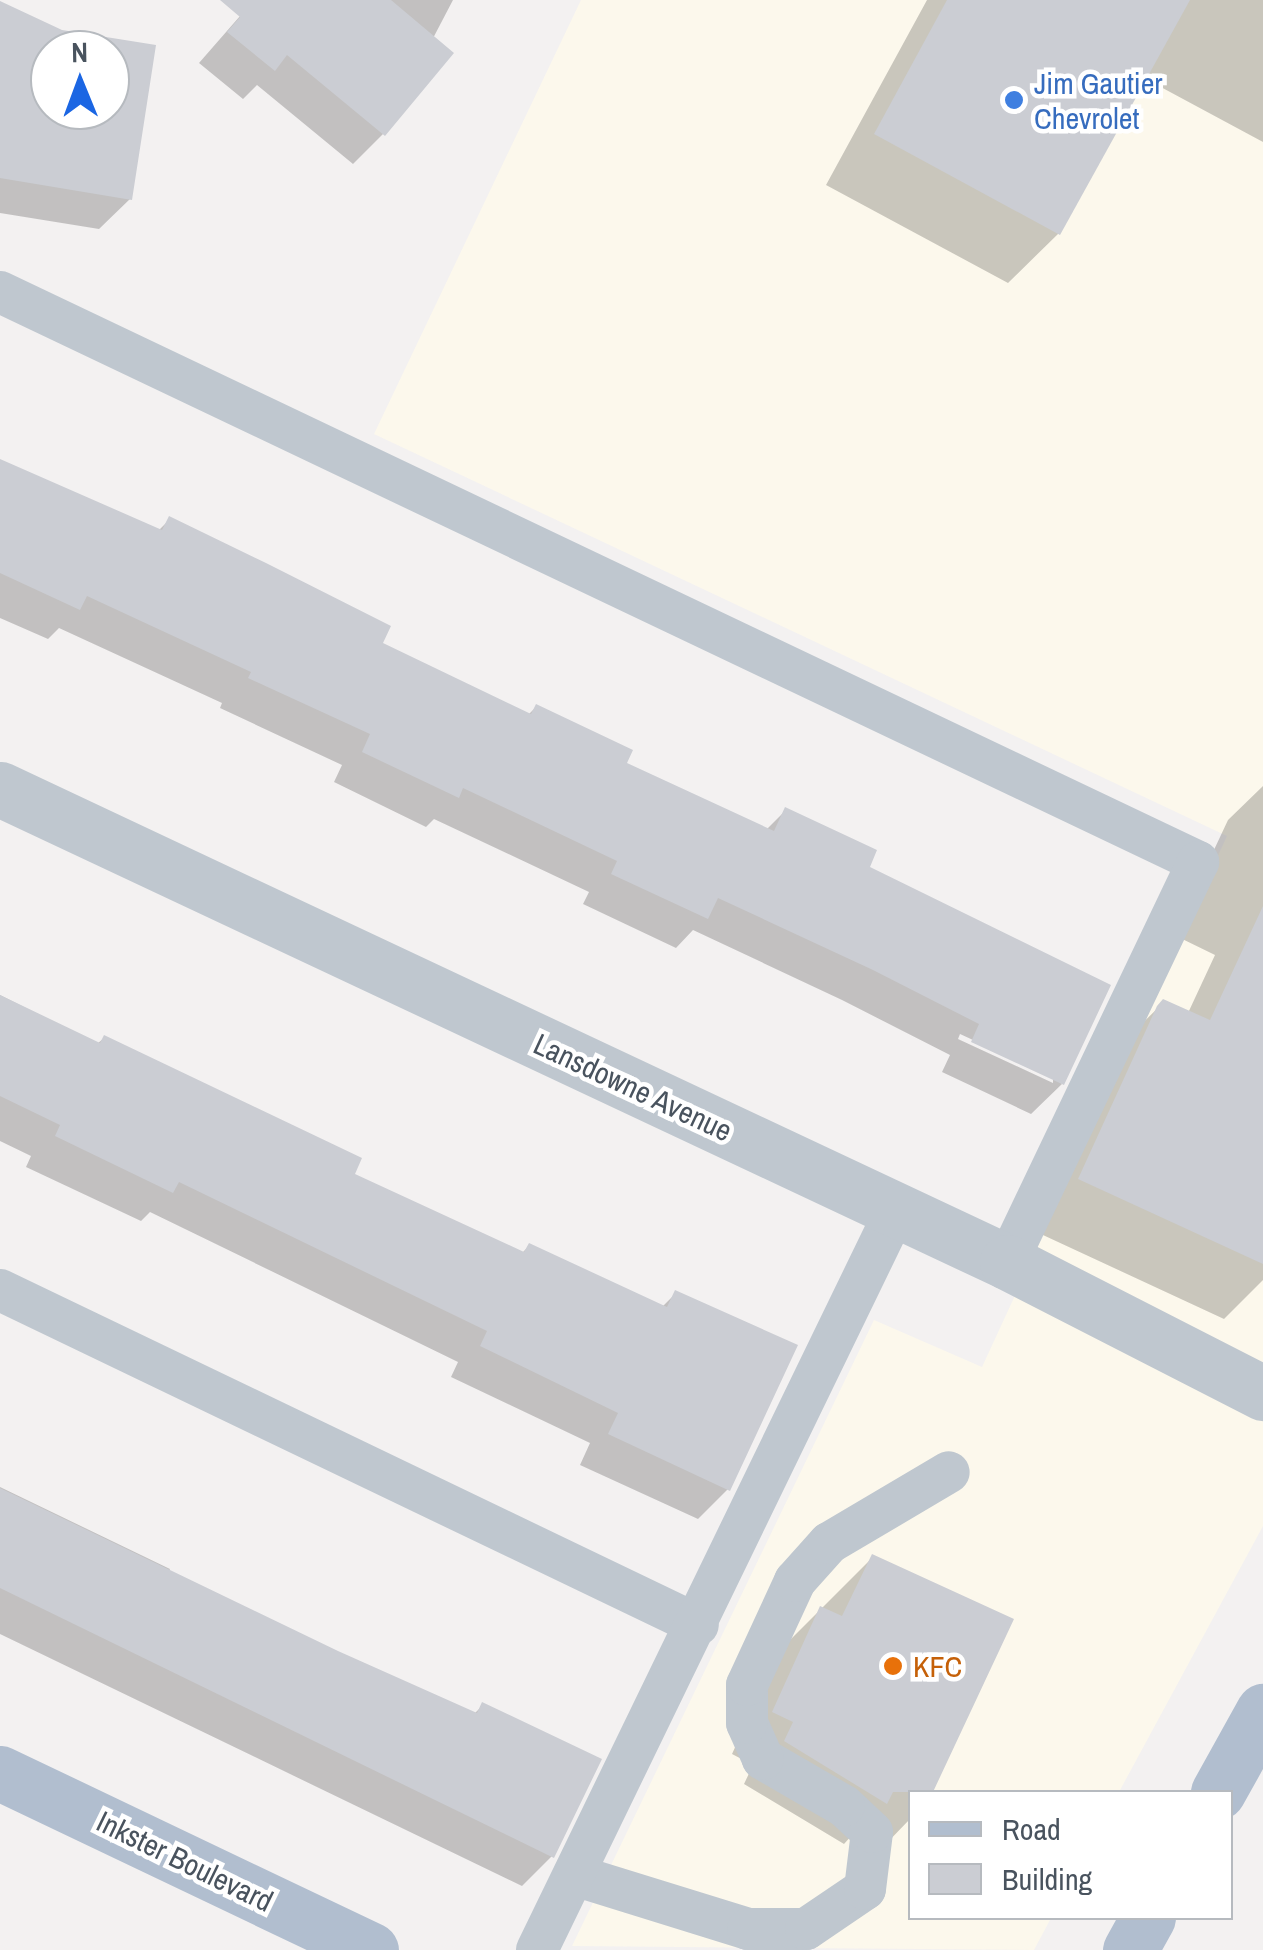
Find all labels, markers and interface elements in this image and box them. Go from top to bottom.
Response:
north arrow [30,30,130,130]
text: N [71,33,88,71]
place label: Jim Gautier Chevrolet [1034,65,1163,136]
marker: Jim Gautier Chevrolet [1003,89,1025,111]
street label: Lansdowne Avenue [528,1025,738,1149]
place label: KFC [913,1648,962,1684]
marker: KFC [882,1655,904,1677]
legend [908,1790,1233,1920]
street label: Inkster Boulevard [91,1803,279,1919]
text: Road [1002,1809,1061,1849]
text: Building [1002,1859,1092,1899]

